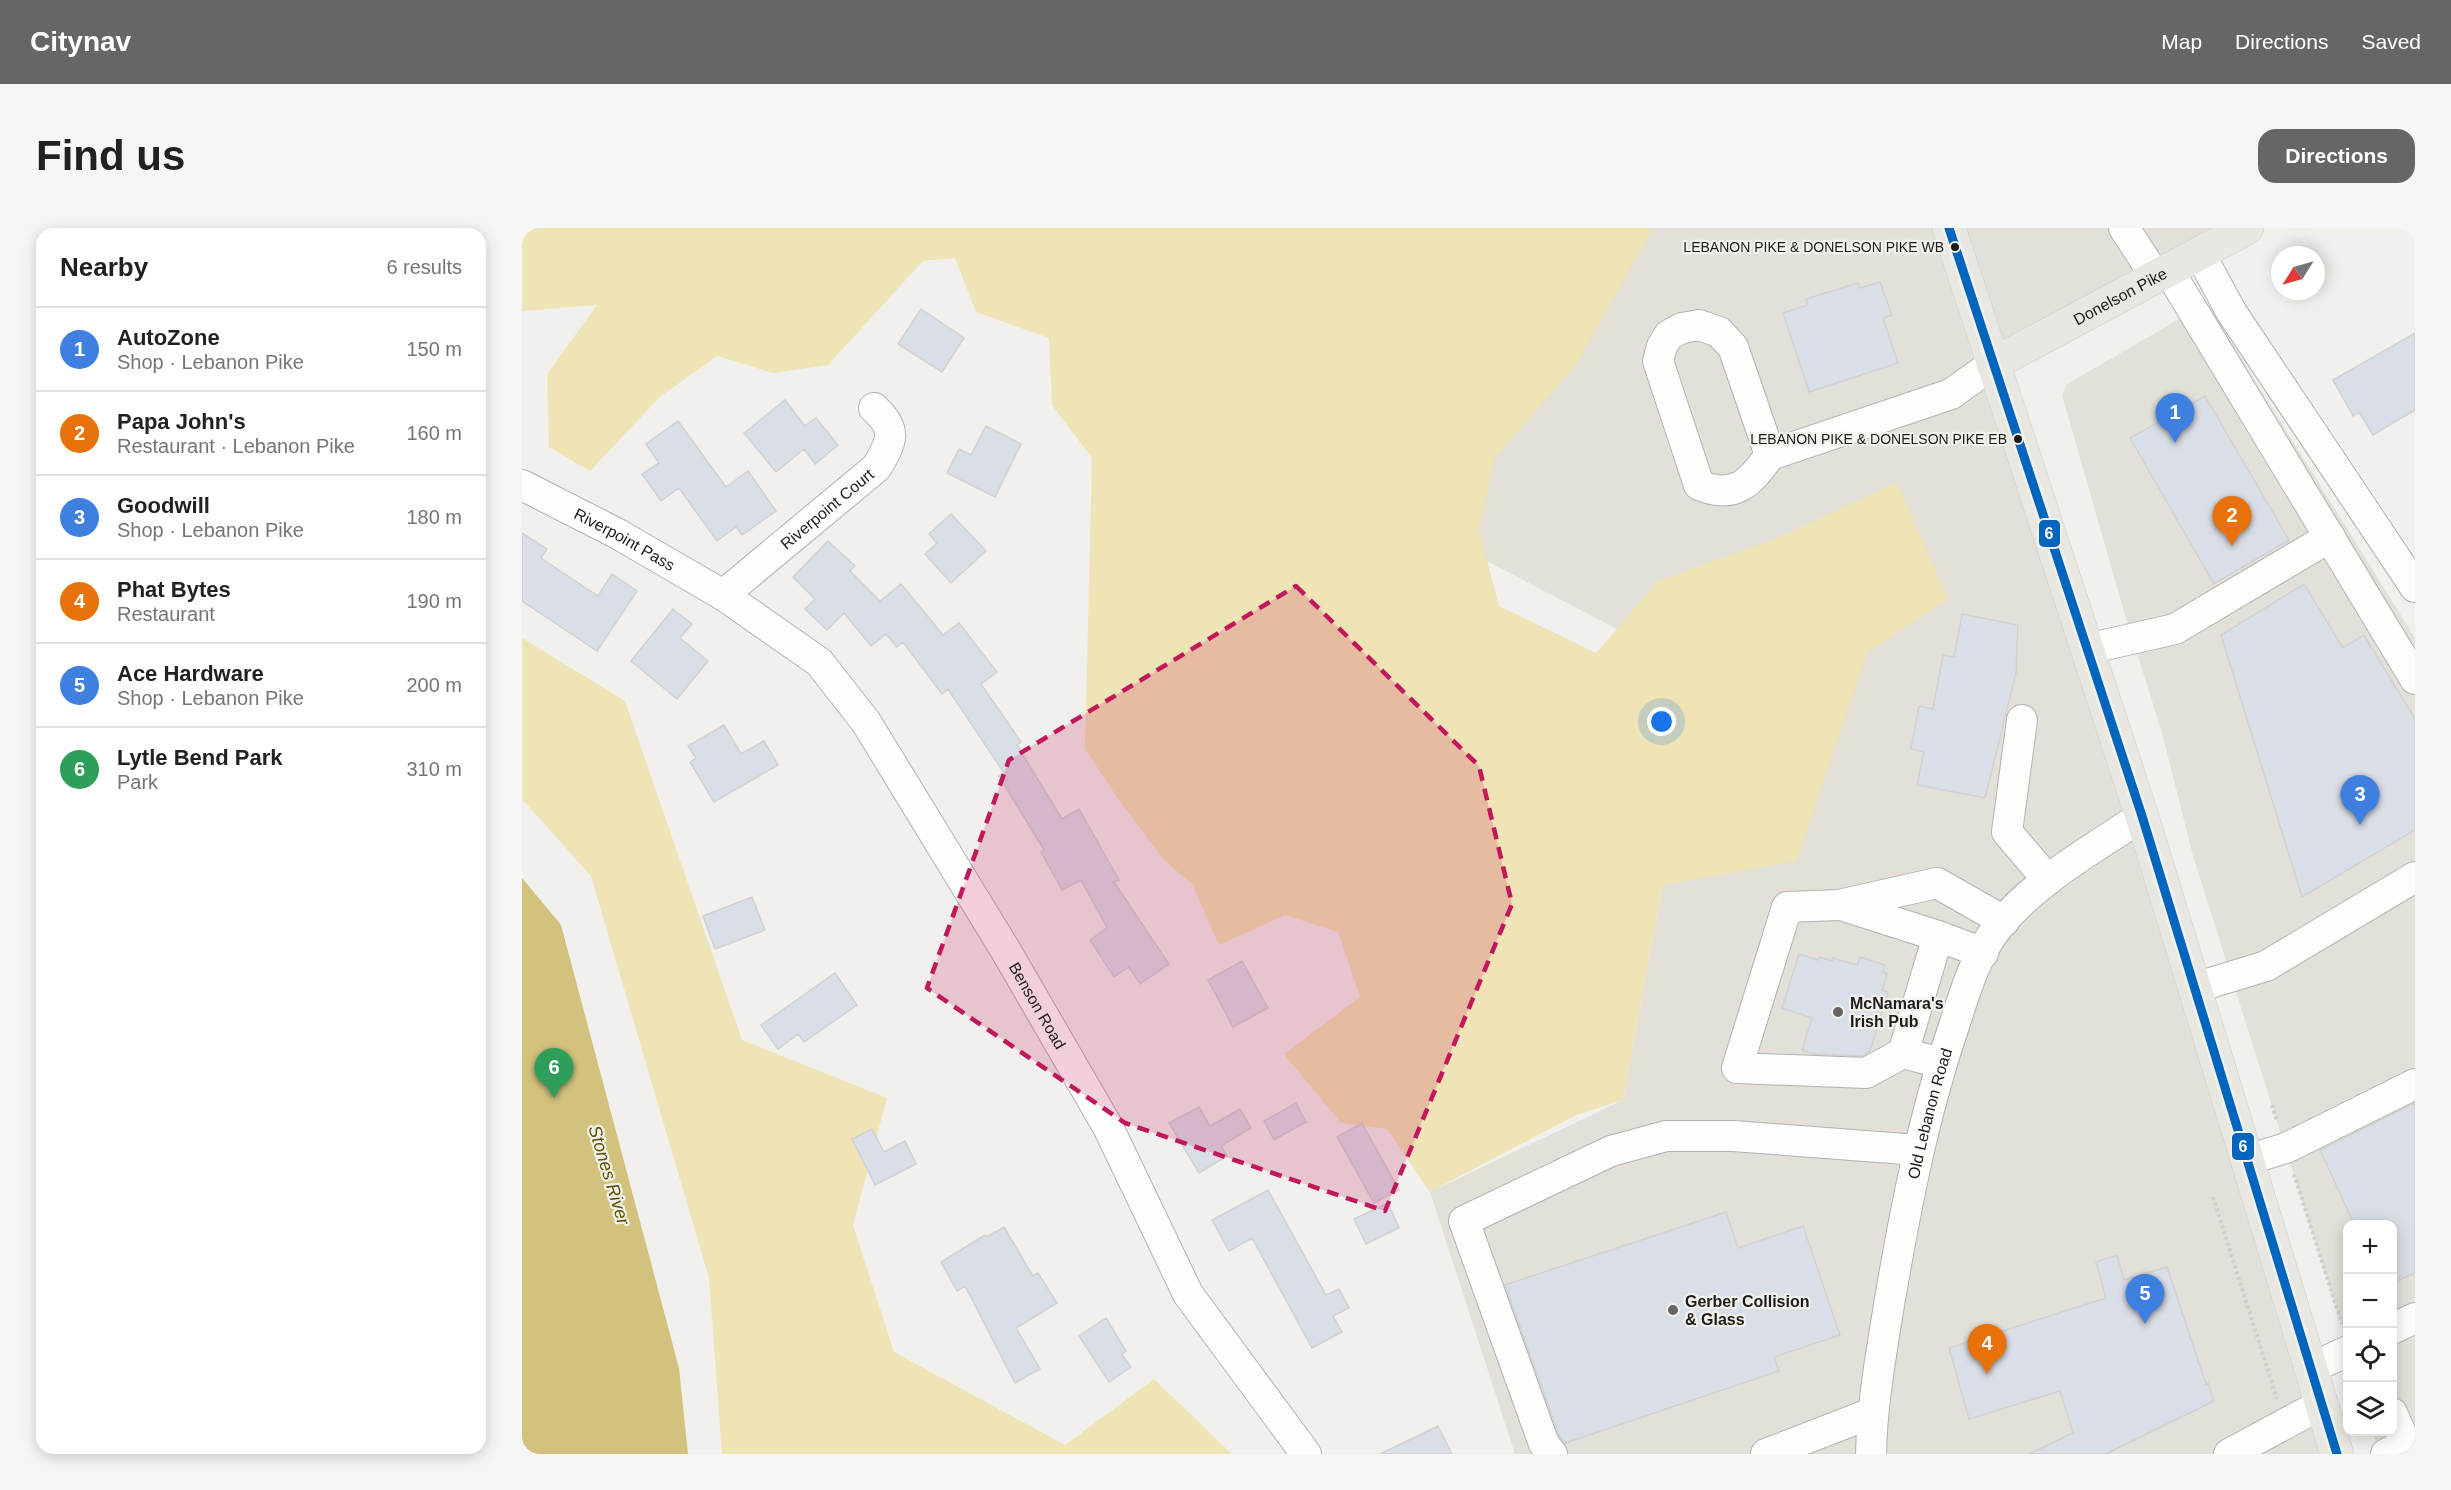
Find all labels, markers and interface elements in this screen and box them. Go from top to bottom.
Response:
text: Citynav [30,26,131,57]
text: Map [2161,30,2202,53]
text: Directions [2235,30,2328,53]
text: Saved [2361,30,2421,53]
button: Directions [2258,129,2415,183]
text: Find us [36,132,185,179]
place label: LEBANON PIKE & DONELSON PIKE WB [1683,239,1944,255]
marker: LEBANON PIKE & DONELSON PIKE WB [1949,241,1961,253]
north arrow [2271,246,2325,300]
text: Nearby [60,252,148,282]
text: 6 results [386,256,462,278]
street label: Donelson Pike [2070,264,2170,328]
text: AutoZone [117,325,220,350]
text: 1 [74,338,85,360]
text: 150 m [406,338,462,360]
text: Shop · Lebanon Pike [117,351,304,373]
pin: 1 [2156,394,2194,443]
text: Papa John's [117,409,246,434]
text: 2 [74,422,85,444]
text: 160 m [406,422,462,444]
place label: LEBANON PIKE & DONELSON PIKE EB [1750,431,2007,447]
marker: LEBANON PIKE & DONELSON PIKE EB [2012,433,2024,445]
text: Restaurant · Lebanon Pike [117,435,355,457]
street label: Riverpoint Court [777,465,877,552]
text: Goodwill [117,493,210,518]
pin: 2 [2212,496,2252,546]
street label: Riverpoint Pass [572,505,678,574]
text: 3 [74,506,85,528]
text: 180 m [406,506,462,528]
text: Shop · Lebanon Pike [117,519,304,541]
line badge: 6 [2038,519,2061,548]
text: 6 [2045,525,2054,542]
text: Phat Bytes [117,577,231,602]
text: 4 [74,590,85,612]
text: 190 m [406,590,462,612]
text: Restaurant [117,603,215,625]
text: Ace Hardware [117,661,264,686]
text: 5 [74,674,85,696]
text: 200 m [406,674,462,696]
text: Shop · Lebanon Pike [117,687,304,709]
your location [1647,707,1676,736]
text: Lytle Bend Park [117,745,282,770]
text: 6 [74,758,85,780]
text: 310 m [406,758,462,780]
text: Park [117,771,158,793]
pin: 3 [2340,776,2380,825]
street label: Benson Road [1006,959,1069,1052]
place label: McNamara's Irish Pub [1850,995,1944,1030]
marker: McNamara's Irish Pub [1831,1005,1845,1019]
street label: Old Lebanon Road [1904,1046,1955,1180]
pin: 6 [534,1048,573,1098]
water label: Stones River [584,1123,634,1228]
line badge: 6 [2231,1132,2255,1161]
text: 6 [2239,1138,2248,1155]
map controls [2343,1220,2397,1436]
button: + [2343,1220,2397,1274]
pin: 5 [2126,1274,2164,1324]
button: − [2343,1274,2397,1328]
place label: Gerber Collision & Glass [1685,1293,1809,1328]
marker: Gerber Collision & Glass [1666,1303,1680,1317]
pin: 4 [1968,1324,2006,1374]
button: locate [2343,1328,2397,1382]
button: layers [2343,1382,2397,1436]

